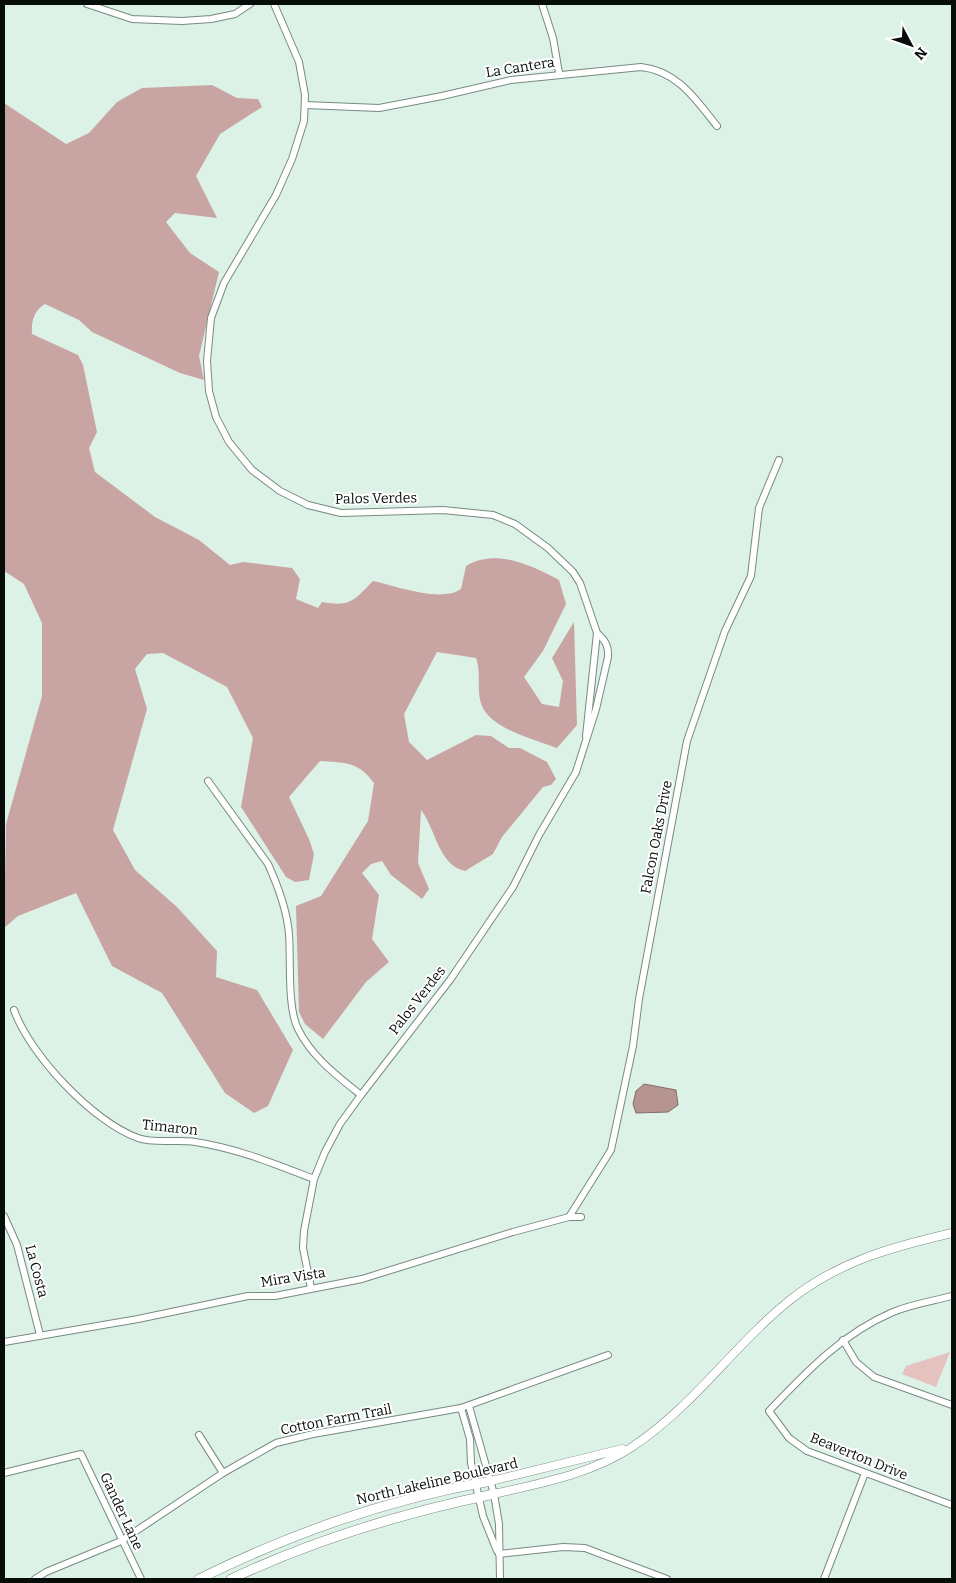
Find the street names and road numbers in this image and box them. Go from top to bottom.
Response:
street label: La Cantera [485,54,556,81]
street label: Palos Verdes [335,489,417,508]
street label: Falcon Oaks Drive [637,779,676,895]
street label: Palos Verdes [385,963,449,1038]
street label: Timaron [141,1116,199,1139]
street label: La Costa [21,1243,52,1300]
street label: Mira Vista [259,1264,327,1291]
street label: Cotton Farm Trail [279,1400,393,1439]
street label: Beaverton Drive [807,1429,910,1484]
street label: North Lakeline Boulevard [355,1455,520,1508]
street label: Gander Lane [96,1470,147,1553]

